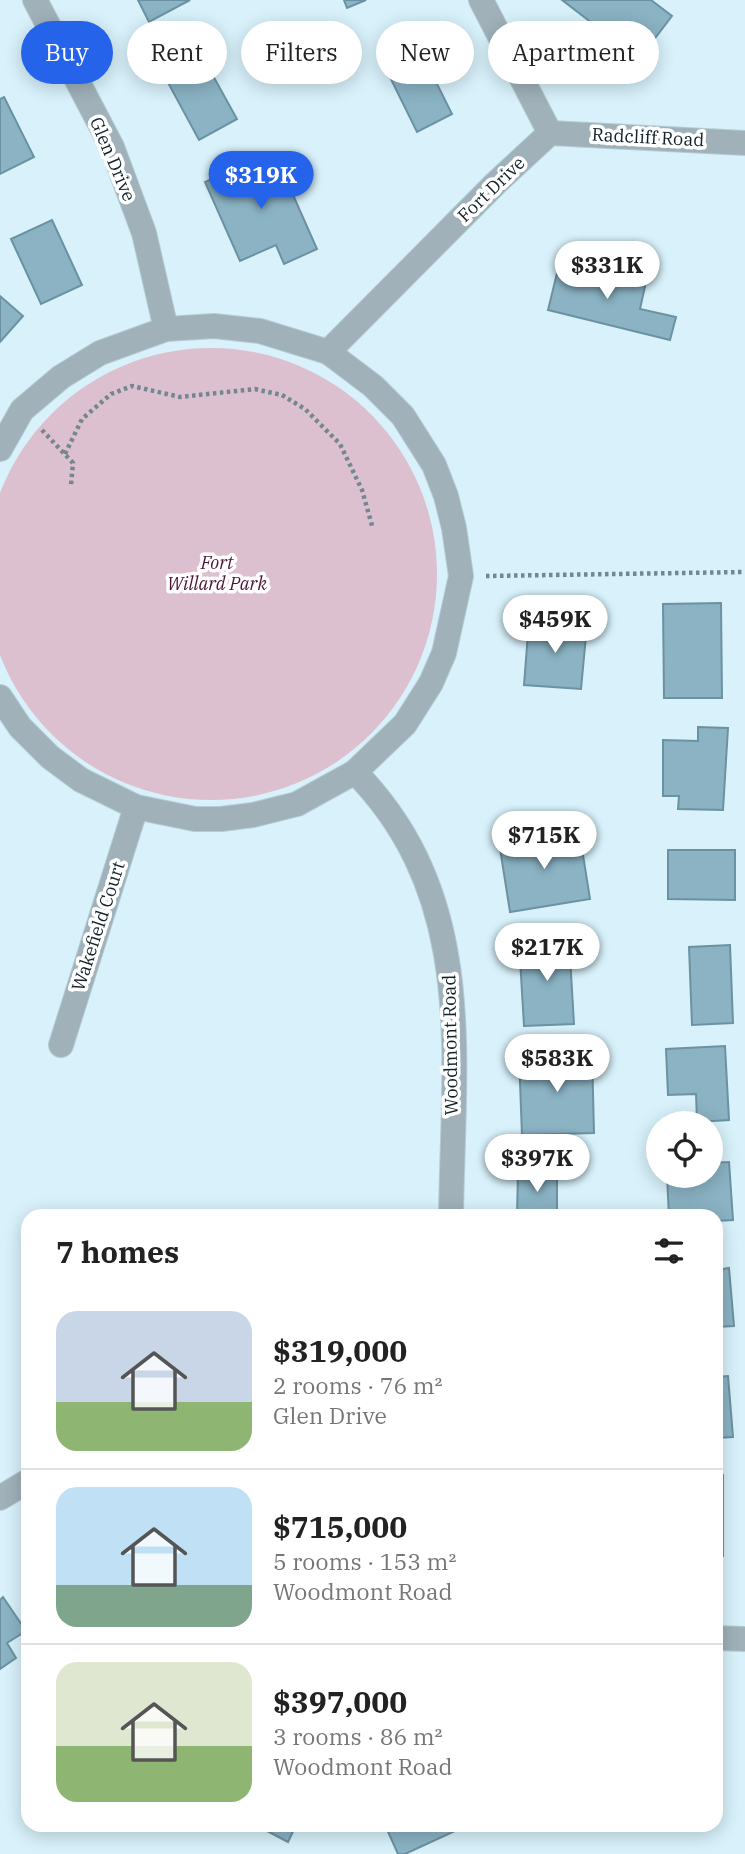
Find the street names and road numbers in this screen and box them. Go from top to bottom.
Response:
street label: Glen Drive [85,113,141,205]
street label: Radcliff Road [591,123,705,151]
street label: Fort Drive [453,151,529,227]
street label: Wakefield Court [66,858,130,994]
street label: Woodmont Road [437,975,463,1115]

